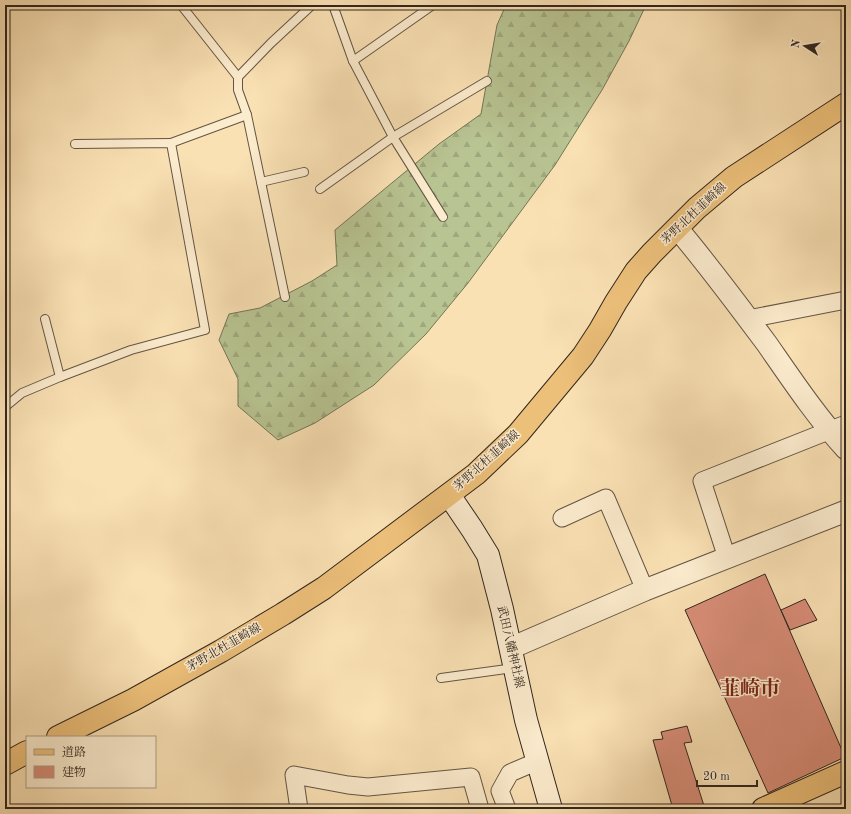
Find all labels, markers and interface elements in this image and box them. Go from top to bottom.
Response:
north arrow [785,26,825,66]
text: N [790,38,803,49]
street label: 茅野北杜韮崎線 [658,179,729,247]
street label: 茅野北杜韮崎線 [450,427,522,494]
street label: 武田八幡神社線 [495,604,527,689]
street label: 茅野北杜韮崎線 [184,620,263,674]
district label: 韮崎市 [720,677,780,700]
legend [26,736,156,788]
text: 道路 [62,745,86,759]
scale bar [697,762,757,788]
text: 建物 [62,765,86,779]
text: 20 m [703,771,730,783]

